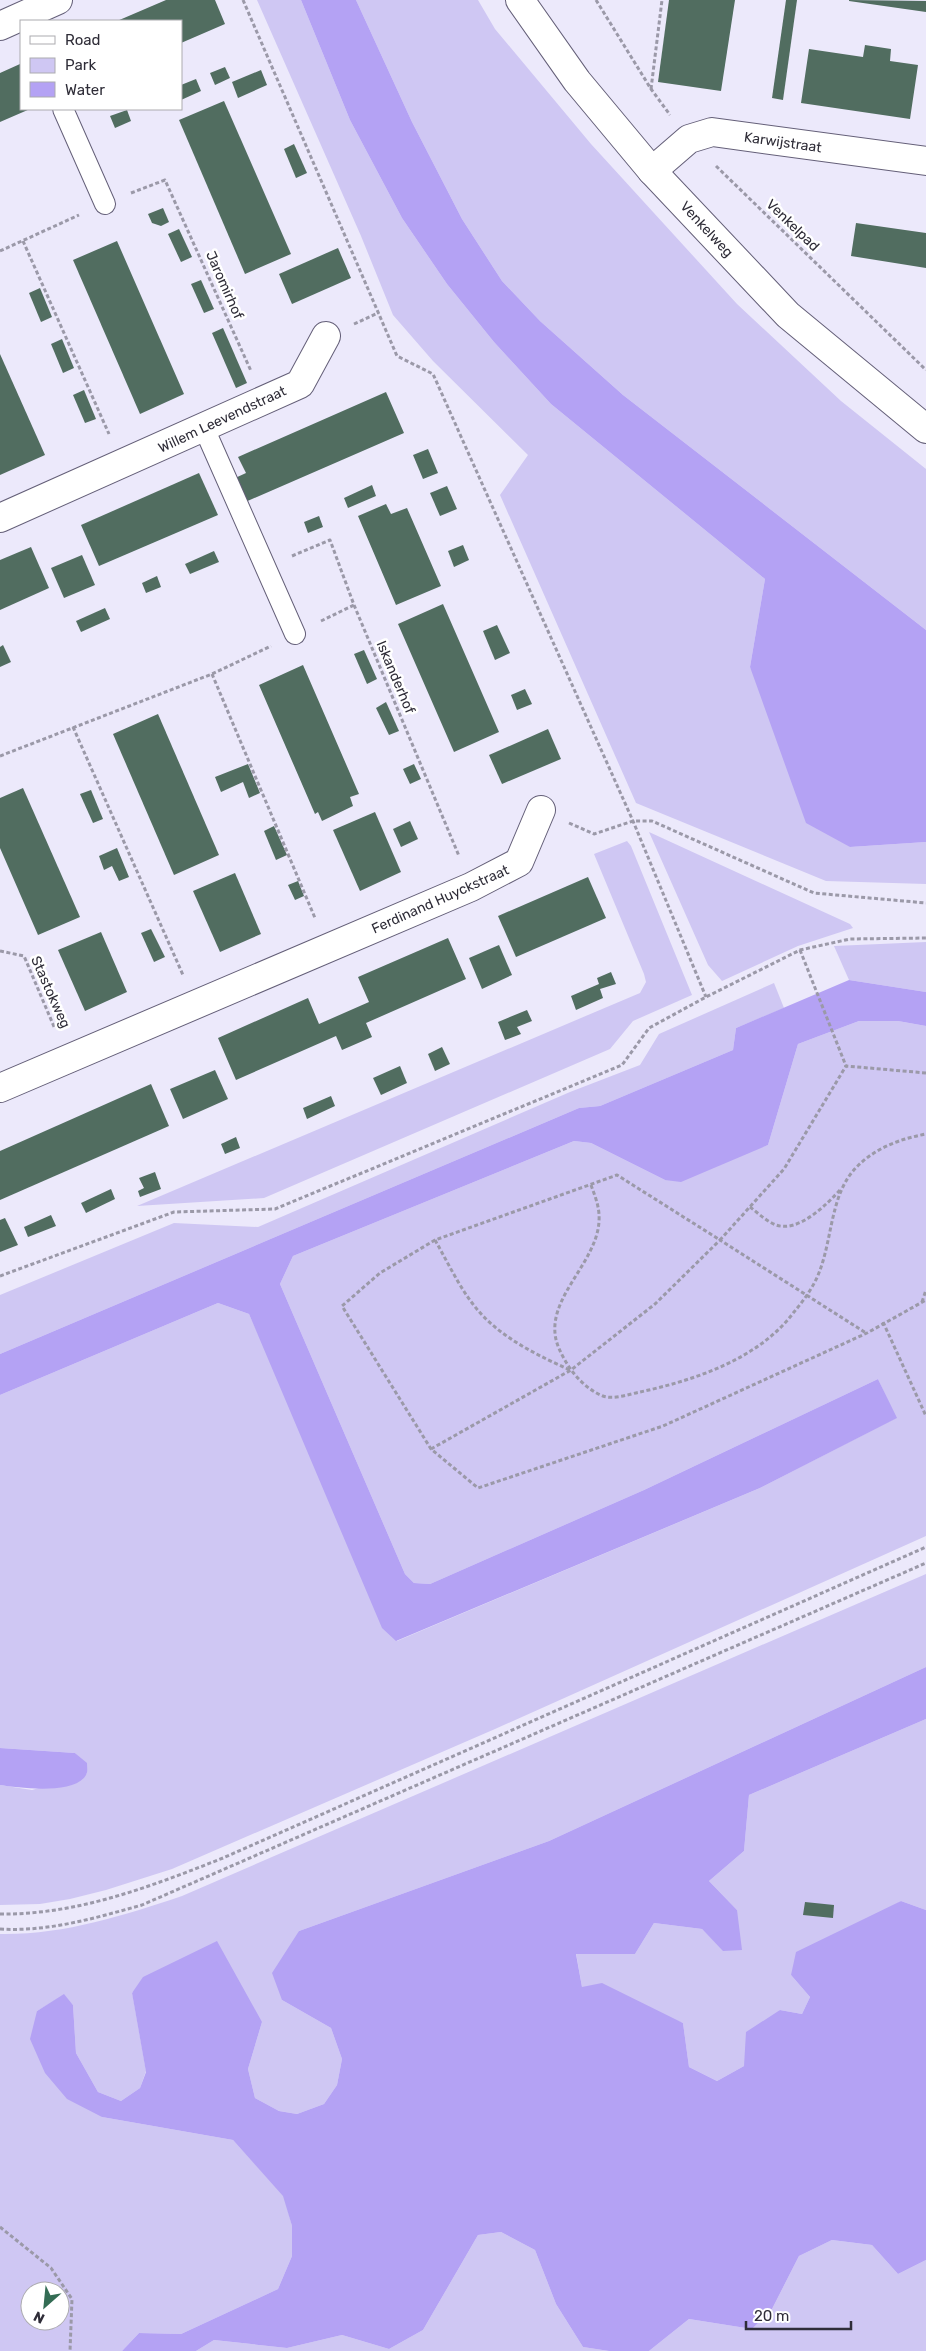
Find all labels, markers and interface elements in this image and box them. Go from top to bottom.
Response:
legend [20,20,182,110]
text: Road [65,31,101,49]
text: Park [65,56,96,74]
text: Water [65,81,105,99]
street label: Karwijstraat [743,129,823,156]
street label: Venkelpad [763,196,823,255]
street label: Venkelweg [677,198,737,261]
street label: Jaromirhof [202,248,247,322]
street label: Willem Leevendstraat [156,382,289,457]
street label: Iskanderhof [373,638,419,717]
street label: Ferdinand Huyckstraat [369,861,512,937]
street label: Stastokweg [27,954,74,1031]
north arrow [20,2281,70,2331]
scale bar [746,2298,851,2330]
text: N [31,2307,48,2327]
text: 20 m [754,2307,789,2325]

